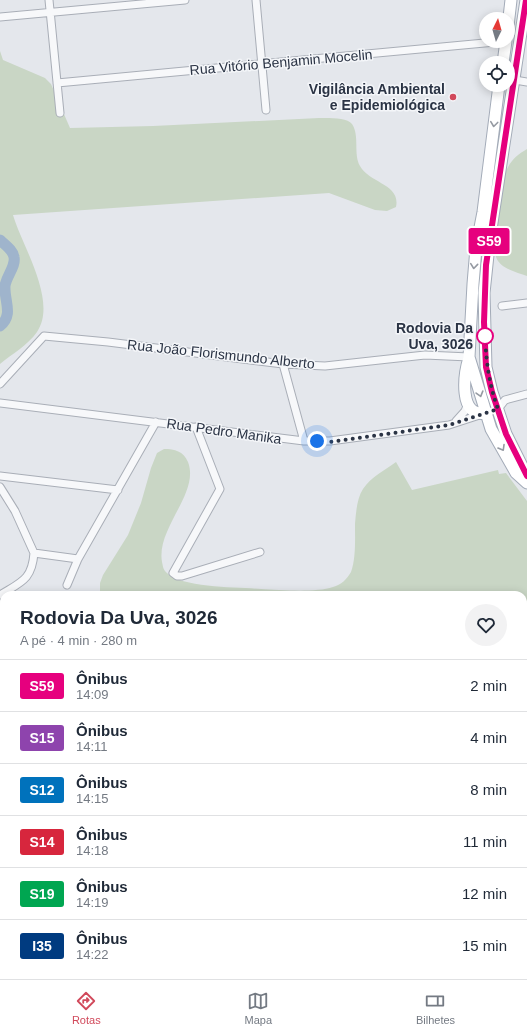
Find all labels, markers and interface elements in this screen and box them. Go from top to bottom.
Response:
north arrow [479,12,515,48]
map controls [479,12,515,92]
street label: Rua Vitório Benjamin Mocelin [189,46,373,78]
button: locate [479,56,515,92]
place label: Vigilância Ambiental e Epidemiológica [309,81,445,113]
marker: Vigilância Ambiental e Epidemiológica [448,92,458,102]
one-way arrow [490,121,499,127]
line badge: S59 [466,228,512,254]
text: S59 [477,233,501,249]
one-way arrow [470,263,479,269]
place label: Rodovia Da Uva, 3026 [396,320,473,352]
marker: Rodovia Da Uva, 3026 [476,327,494,345]
street label: Rua João Florismundo Alberto [127,336,316,372]
one-way arrow [476,391,484,398]
street label: Rua Pedro Manika [165,415,283,447]
your location [307,431,327,451]
one-way arrow [498,444,505,451]
button: heart [465,604,507,646]
text: Rodovia Da Uva, 3026 [20,607,217,628]
text: A pé · 4 min · 280 m [20,633,137,648]
text: Ônibus [76,670,128,687]
text: 2 min [470,677,507,694]
text: S59 [30,678,54,694]
text: 14:09 [76,687,109,702]
text: Ônibus [76,722,128,739]
text: 4 min [470,729,507,746]
text: S15 [30,730,54,746]
text: 14:11 [76,739,108,754]
text: Ônibus [76,774,128,791]
text: 8 min [470,781,507,798]
text: S12 [30,782,54,798]
text: 14:15 [76,791,109,806]
text: Ônibus [76,826,128,843]
text: 11 min [463,833,507,850]
text: S14 [30,834,54,850]
text: 14:18 [76,843,109,858]
text: Ônibus [76,878,128,895]
text: 12 min [462,885,507,902]
text: S19 [30,886,54,902]
text: 14:19 [76,895,109,910]
text: Ônibus [76,930,128,947]
text: 15 min [462,937,507,954]
text: I35 [32,938,52,954]
text: 14:22 [76,947,109,962]
tab: Rotas [72,990,101,1026]
tab: Mapa [245,990,272,1026]
tab: Bilhetes [416,990,455,1026]

